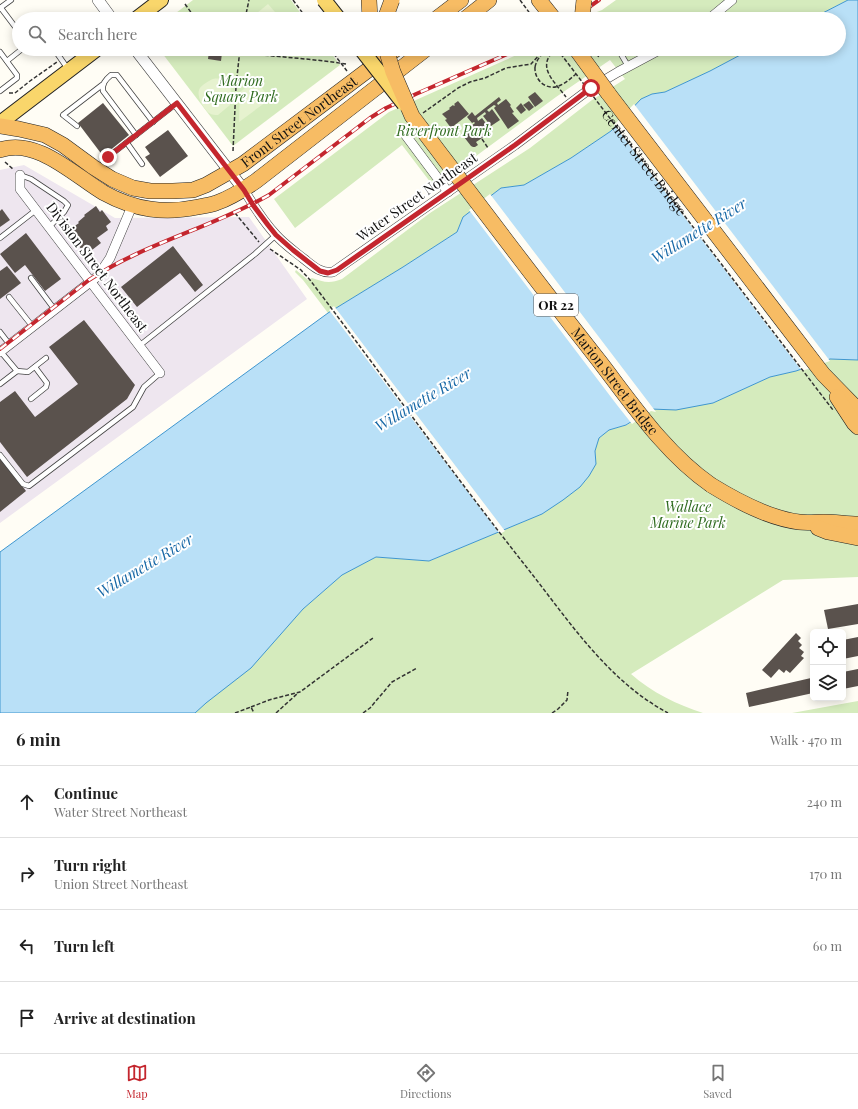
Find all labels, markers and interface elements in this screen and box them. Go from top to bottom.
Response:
search box [12,12,846,56]
icon: search [26,23,48,45]
text: Search here [58,24,137,44]
park label: Marion Square Park [203,71,278,106]
street label: Front Street Northeast [237,71,362,171]
route start [582,79,600,97]
street label: Center Street Bridge [598,105,691,219]
park label: Riverfront Park [396,121,491,140]
street label: Water Street Northeast [352,147,482,246]
route end [99,148,117,166]
water label: Willamette River [647,193,750,267]
street label: Division Street Northeast [42,198,153,336]
road number: OR 22 [534,294,578,316]
street label: Marion Street Bridge [567,323,663,439]
water label: Willamette River [371,362,475,436]
park label: Wallace Marine Park [649,497,726,532]
water label: Willamette River [93,528,197,602]
map controls [810,629,846,701]
button: locate [810,629,846,665]
button: layers [810,665,846,701]
text: 6 min [16,728,61,750]
text: Walk · 470 m [770,731,842,748]
text: Continue [54,783,118,803]
icon: ahead [16,791,38,813]
text: 240 m [807,793,842,810]
text: Water Street Northeast [54,803,187,820]
text: Turn right [54,855,127,875]
icon: right [16,863,38,885]
text: 170 m [809,865,842,882]
text: Union Street Northeast [54,875,188,892]
icon: left [16,935,38,957]
text: Turn left [54,936,115,956]
text: 60 m [813,937,842,954]
icon: arrive [16,1007,38,1029]
text: Arrive at destination [54,1008,196,1028]
tab: Map [126,1062,148,1101]
tab: Directions [400,1062,451,1101]
tab: Saved [703,1062,732,1101]

